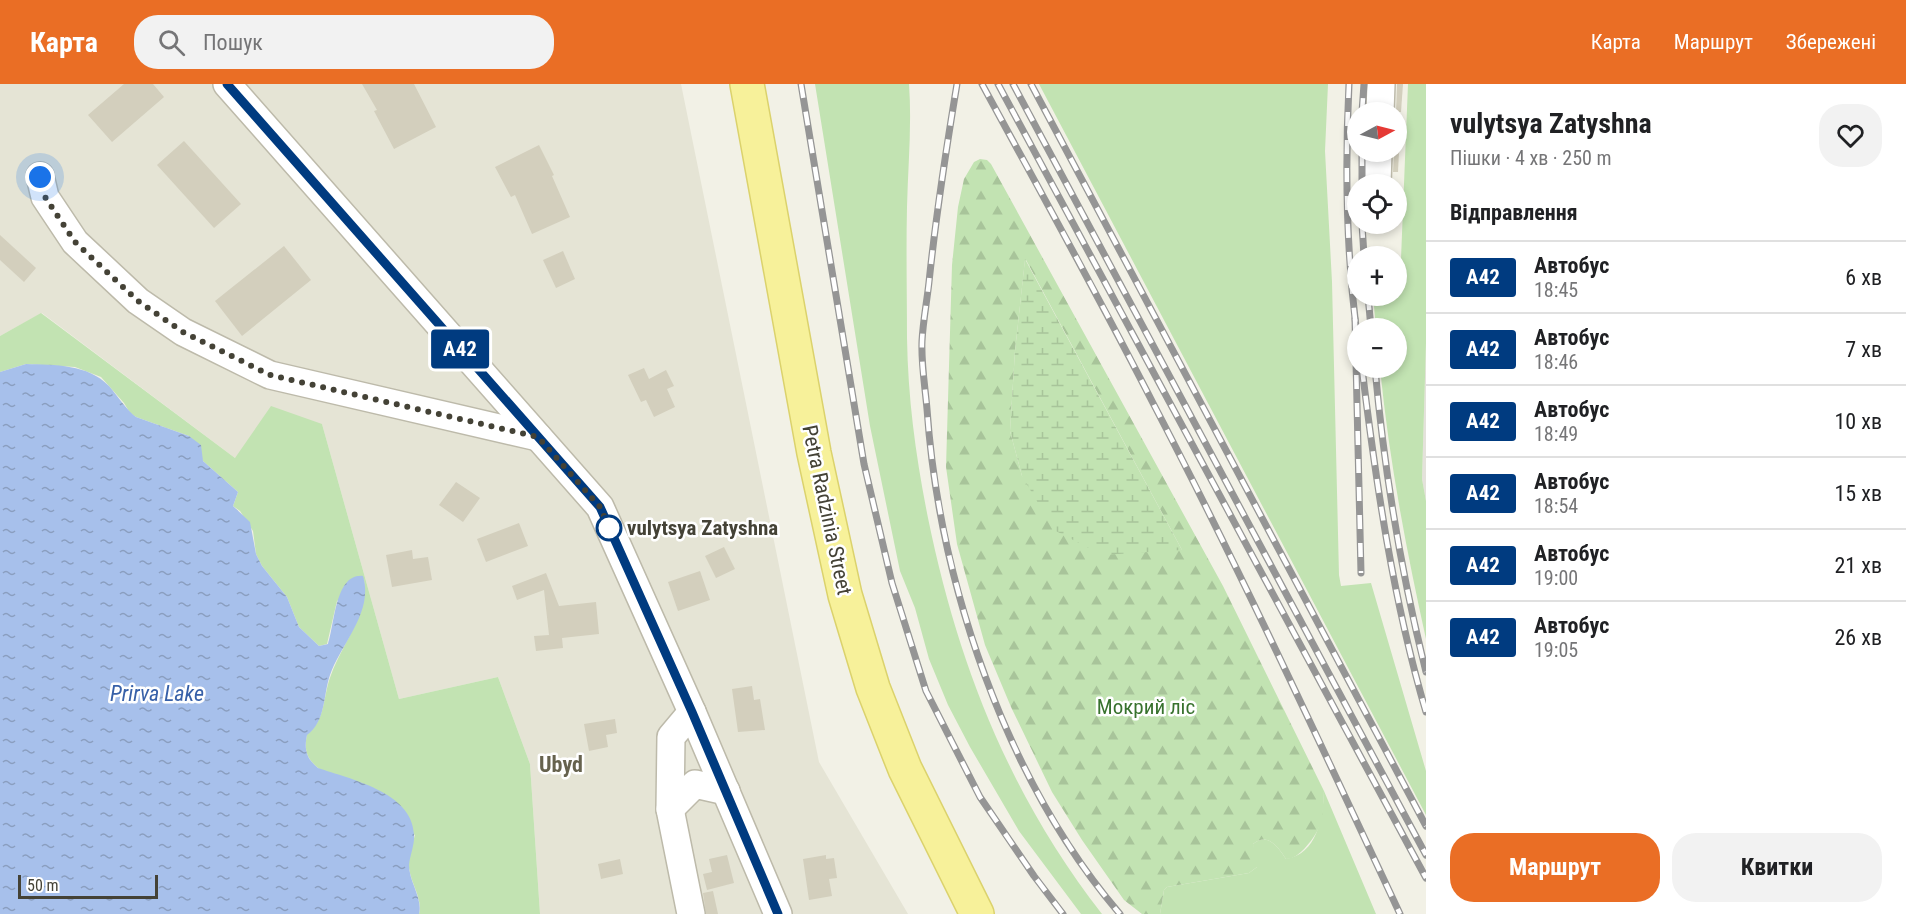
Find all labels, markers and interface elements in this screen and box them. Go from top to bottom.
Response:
search box [134,15,554,69]
text: Карта [30,26,98,59]
icon: search [155,26,188,59]
text: Пошук [203,30,263,55]
text: Карта [1591,30,1641,54]
text: Маршрут [1674,30,1753,54]
text: Збережені [1786,30,1876,54]
north arrow [1347,102,1407,162]
map controls [1347,102,1407,378]
button: heart [1819,104,1882,167]
text: vulytsya Zatyshna [1450,107,1652,140]
text: Пішки · 4 хв · 250 m [1450,146,1612,170]
your location [25,162,55,192]
button: locate [1347,174,1407,234]
text: Відправлення [1450,200,1578,225]
button: + [1347,246,1407,306]
text: Автобус [1534,253,1609,278]
text: А42 [1466,265,1500,289]
text: 6 хв [1845,265,1882,290]
text: 18:45 [1534,278,1578,302]
button: − [1347,318,1407,378]
text: Автобус [1534,325,1609,350]
line badge: А42 [426,330,494,368]
text: А42 [443,337,477,361]
text: А42 [1466,337,1500,361]
text: 7 хв [1845,337,1882,362]
text: 18:46 [1534,350,1578,374]
text: Автобус [1534,397,1609,422]
text: А42 [1466,409,1500,433]
text: 10 хв [1834,409,1882,434]
text: 18:49 [1534,422,1578,446]
street label: Petra Radzinia Street [797,423,857,597]
text: Автобус [1534,469,1609,494]
text: А42 [1466,481,1500,505]
text: 15 хв [1834,481,1882,506]
text: 18:54 [1534,494,1578,518]
marker: vulytsya Zatyshna [596,515,622,541]
place label: vulytsya Zatyshna [627,516,778,540]
text: Автобус [1534,541,1609,566]
text: А42 [1466,553,1500,577]
text: 21 хв [1834,553,1882,578]
text: 19:00 [1534,566,1578,590]
text: Автобус [1534,613,1609,638]
text: А42 [1466,625,1500,649]
text: 26 хв [1834,625,1882,650]
text: 19:05 [1534,638,1578,662]
water label: Prirva Lake [110,681,204,706]
park label: Мокрий ліс [1097,695,1195,719]
district label: Ubyd [539,752,583,777]
button: Маршрут [1450,833,1660,902]
button: Квитки [1672,833,1882,902]
scale bar [18,872,158,900]
text: 50 m [27,876,59,895]

